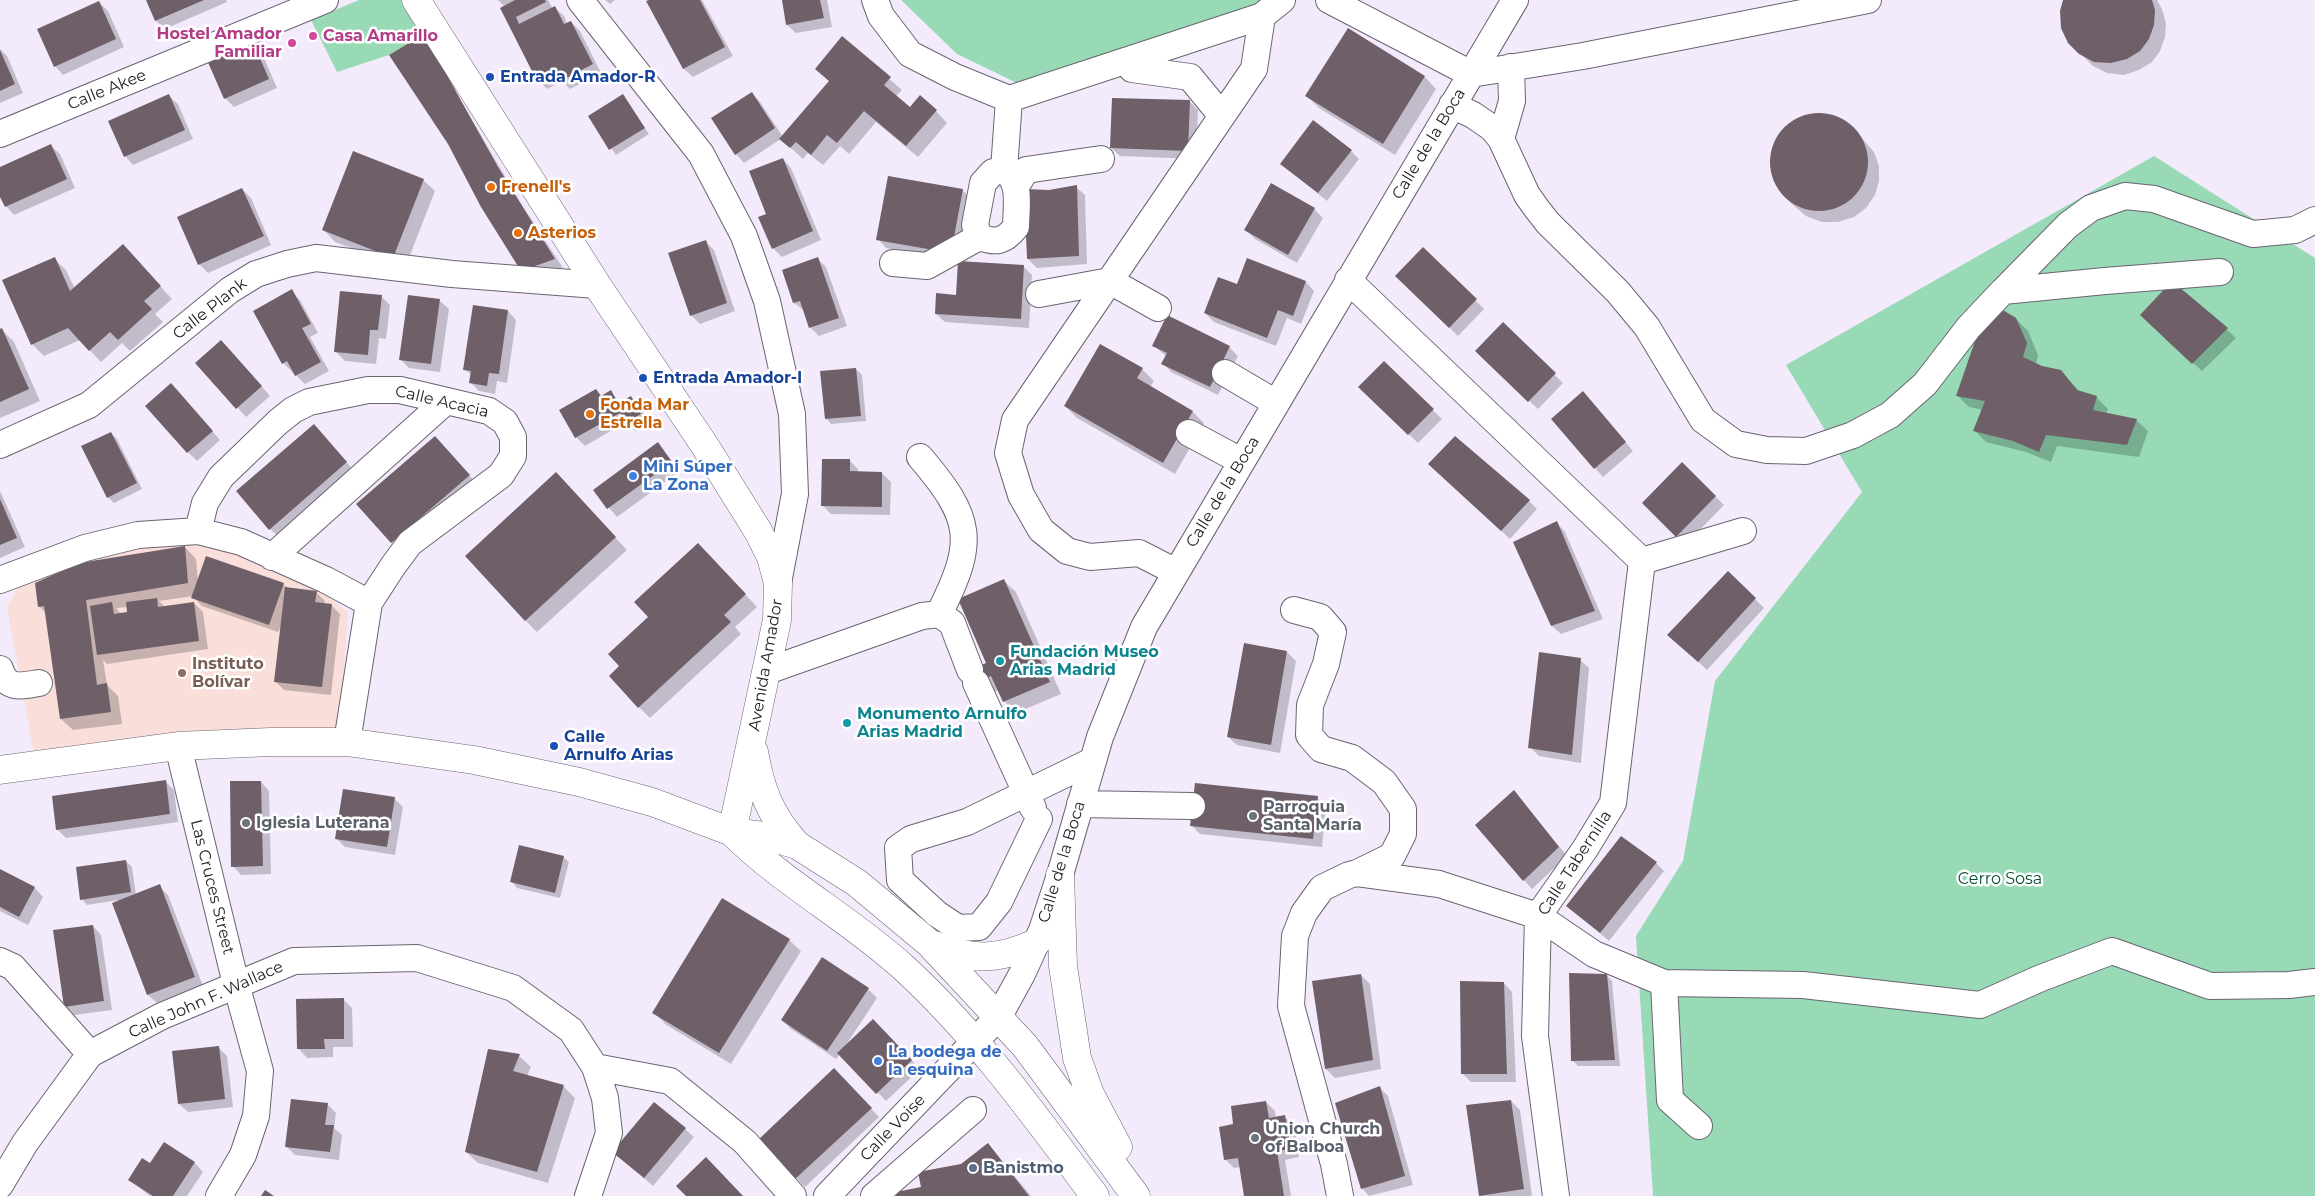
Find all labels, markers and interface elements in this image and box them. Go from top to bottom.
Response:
place label: Hostel Amador Familiar [157,24,282,62]
place label: Casa Amarillo [323,26,438,46]
marker: Casa Amarillo [307,30,319,42]
marker: Hostel Amador Familiar [286,37,298,49]
street label: Calle Akee [65,66,149,114]
place label: Entrada Amador-R [500,67,656,87]
marker: Entrada Amador-R [484,71,496,83]
street label: Calle de la Boca [1388,85,1470,203]
place label: Frenell's [501,177,571,197]
marker: Frenell's [485,181,497,193]
place label: Asterios [528,223,596,243]
marker: Asterios [512,227,524,239]
street label: Calle Plank [169,274,251,344]
place label: Entrada Amador-I [653,368,802,388]
marker: Entrada Amador-I [637,372,649,384]
street label: Calle Acacia [393,382,491,422]
place label: Fonda Mar Estrella [600,395,689,433]
marker: Fonda Mar Estrella [584,408,596,420]
street label: Calle de la Boca [1182,433,1264,551]
place label: Mini Súper La Zona [643,457,733,495]
marker: Mini Súper La Zona [627,470,639,482]
street label: Avenida Amador [745,597,787,733]
place label: Fundación Museo Arias Madrid [1010,642,1159,680]
place label: Instituto Bolívar [192,654,264,692]
marker: Fundación Museo Arias Madrid [994,655,1006,667]
marker: Instituto Bolívar [176,667,188,679]
place label: Monumento Arnulfo Arias Madrid [857,704,1027,742]
marker: Monumento Arnulfo Arias Madrid [841,717,853,729]
place label: Calle Arnulfo Arias [564,727,673,765]
marker: Calle Arnulfo Arias [548,740,560,752]
place label: Parroquia Santa María [1263,797,1362,835]
street label: Calle de la Boca [1034,799,1090,925]
street label: Calle Tabernilla [1534,807,1616,919]
marker: Parroquia Santa María [1247,810,1259,822]
place label: Iglesia Luterana [256,813,390,833]
marker: Iglesia Luterana [240,817,252,829]
street label: Las Cruces Street [186,818,238,956]
park label: Cerro Sosa [1958,869,2042,889]
street label: Calle John F. Wallace [126,957,286,1043]
place label: La bodega de la esquina [888,1042,1002,1080]
marker: La bodega de la esquina [872,1055,884,1067]
street label: Calle Voise [856,1091,930,1165]
place label: Union Church of Balboa [1265,1119,1380,1157]
marker: Union Church of Balboa [1249,1132,1261,1144]
place label: Banistmo [983,1158,1064,1178]
marker: Banistmo [967,1162,979,1174]

